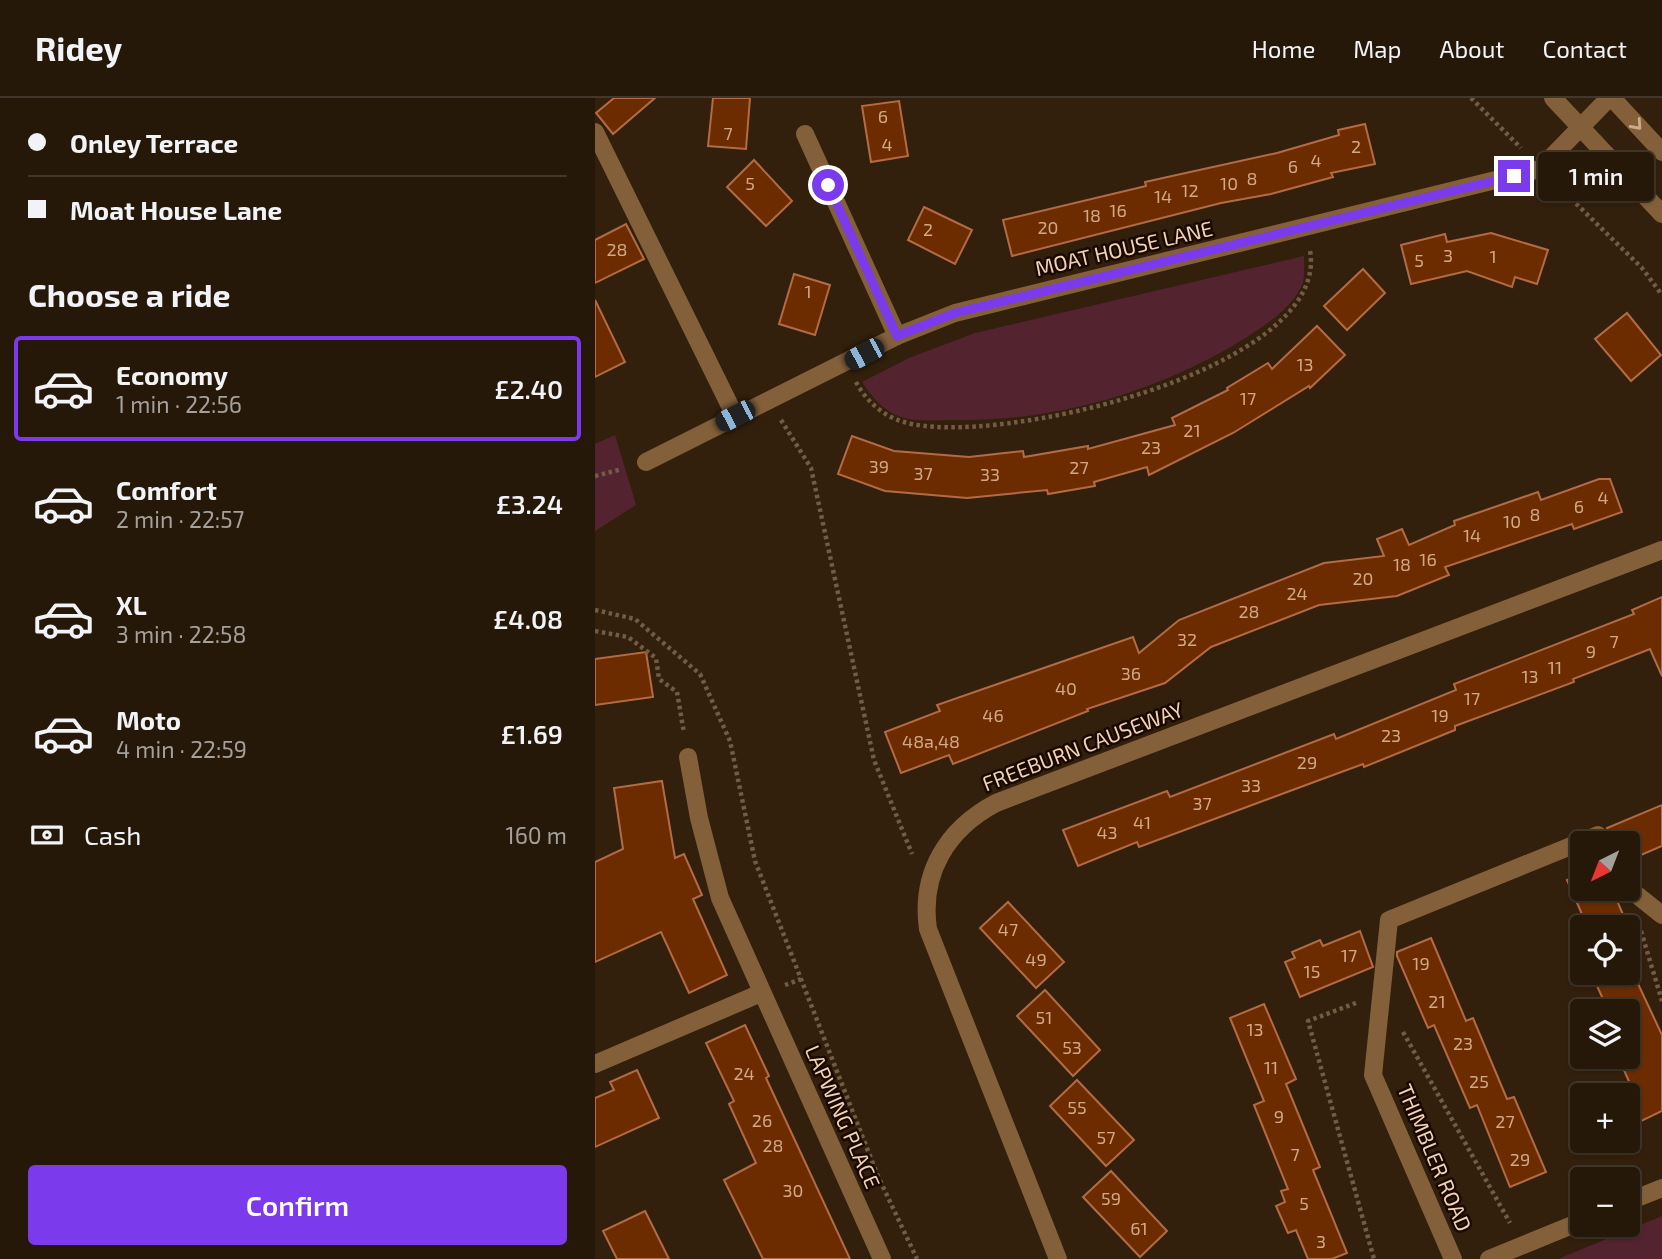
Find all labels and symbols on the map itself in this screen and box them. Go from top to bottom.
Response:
house number: 6 [878,105,888,127]
one-way arrow [1629,117,1641,130]
house number: 7 [723,122,733,144]
house number: 4 [881,133,893,155]
house number: 2 [1351,135,1361,157]
house number: 4 [1310,149,1322,171]
callout: 1 min [1539,152,1654,200]
house number: 6 [1288,155,1298,177]
route end [1498,160,1530,192]
house number: 8 [1247,167,1257,189]
route start [812,169,844,201]
house number: 5 [745,172,755,194]
house number: 10 [1220,172,1238,194]
house number: 12 [1181,179,1199,201]
house number: 14 [1154,185,1172,207]
house number: 16 [1109,199,1127,221]
house number: 18 [1083,204,1101,226]
street label: MOAT HOUSE LANE [1033,215,1215,280]
house number: 20 [1038,216,1058,238]
house number: 2 [923,218,933,240]
house number: 28 [606,238,628,260]
house number: 3 [1443,244,1453,266]
house number: 1 [1489,245,1497,267]
house number: 5 [1414,249,1424,271]
house number: 1 [804,280,812,302]
car [841,335,888,373]
house number: 13 [1296,353,1314,375]
house number: 17 [1240,387,1256,409]
car [712,397,759,435]
house number: 21 [1183,419,1201,441]
house number: 23 [1141,436,1161,458]
house number: 39 [869,455,889,477]
house number: 27 [1069,456,1089,478]
house number: 37 [913,462,933,484]
house number: 33 [980,463,1000,485]
house number: 4 [1597,486,1609,508]
house number: 6 [1574,495,1584,517]
house number: 8 [1530,503,1540,525]
house number: 10 [1503,510,1521,532]
house number: 14 [1463,524,1481,546]
house number: 16 [1419,548,1437,570]
house number: 18 [1393,553,1411,575]
house number: 20 [1353,567,1373,589]
house number: 24 [1286,582,1308,604]
house number: 28 [1238,600,1260,622]
house number: 32 [1177,628,1197,650]
house number: 7 [1609,630,1619,652]
house number: 9 [1586,640,1596,662]
house number: 11 [1548,656,1562,678]
house number: 36 [1121,662,1141,684]
house number: 13 [1521,665,1539,687]
house number: 40 [1055,677,1077,699]
house number: 17 [1464,687,1480,709]
street label: FREEBURN CAUSEWAY [979,696,1186,795]
house number: 46 [982,704,1004,726]
house number: 19 [1431,704,1449,726]
house number: 23 [1381,724,1401,746]
house number: 48a,48 [902,730,960,752]
house number: 29 [1297,751,1317,773]
house number: 33 [1241,774,1261,796]
house number: 37 [1192,792,1212,814]
house number: 41 [1133,811,1151,833]
house number: 43 [1096,821,1118,843]
north arrow [1570,831,1640,901]
house number: 47 [998,918,1018,940]
house number: 17 [1341,944,1357,966]
house number: 49 [1025,948,1047,970]
house number: 19 [1412,952,1430,974]
house number: 15 [1304,960,1320,982]
house number: 21 [1428,990,1446,1012]
house number: 51 [1036,1006,1052,1028]
house number: 13 [1246,1018,1264,1040]
house number: 23 [1453,1032,1473,1054]
house number: 53 [1062,1036,1082,1058]
street label: LAPWING PLACE [801,1041,886,1192]
house number: 11 [1264,1056,1278,1078]
house number: 24 [733,1062,755,1084]
house number: 25 [1469,1070,1489,1092]
street label: THIMBLER ROAD [1393,1080,1478,1235]
house number: 55 [1067,1096,1087,1118]
house number: 9 [1274,1105,1284,1127]
house number: 26 [752,1109,772,1131]
house number: 27 [1495,1110,1515,1132]
house number: 57 [1097,1126,1115,1148]
house number: 28 [762,1134,784,1156]
house number: 7 [1290,1143,1300,1165]
house number: 29 [1510,1148,1530,1170]
house number: 30 [783,1179,803,1201]
house number: 59 [1101,1187,1121,1209]
house number: 5 [1299,1192,1309,1214]
house number: 61 [1130,1217,1148,1239]
house number: 3 [1316,1230,1326,1252]

